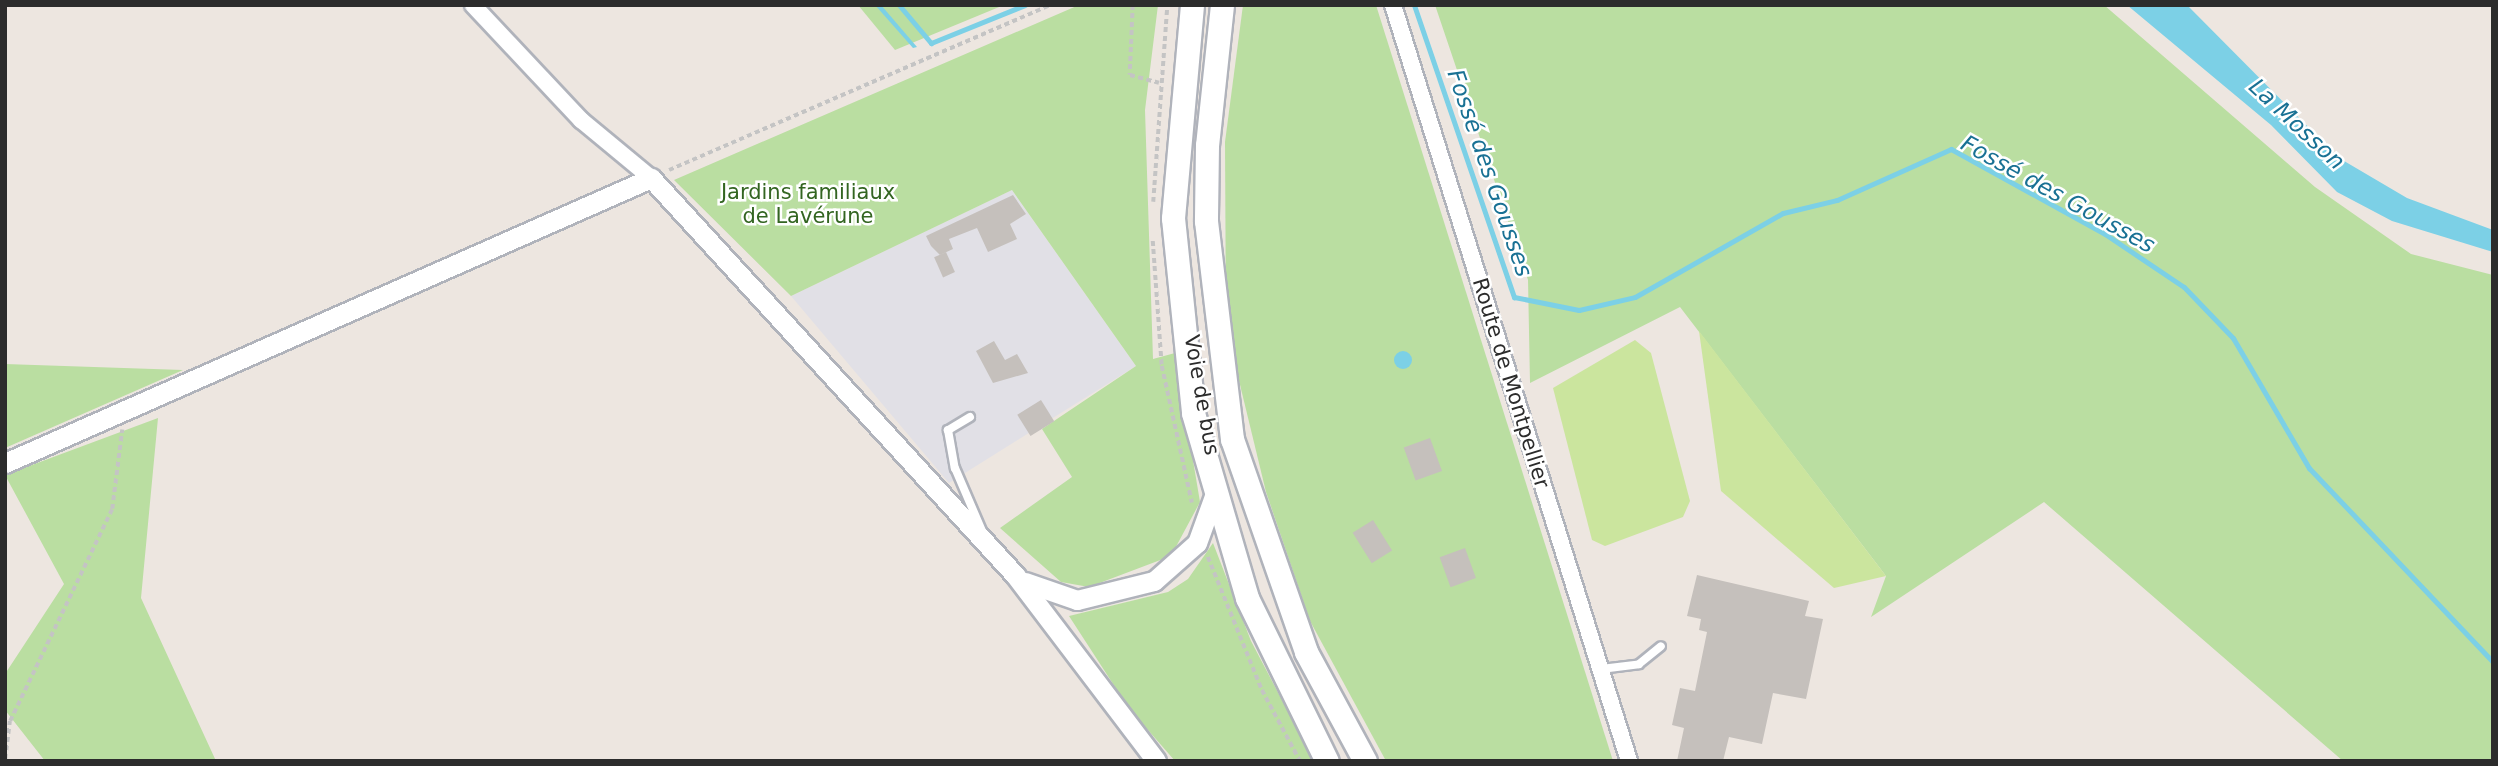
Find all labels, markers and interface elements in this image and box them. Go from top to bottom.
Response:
water label: Fossé des Gousses [1442,66,1538,280]
water label: La Mosson [2243,73,2351,175]
water label: Fossé des Gousses [1956,129,2160,259]
park label: Jardins familiaux de Lavérune [721,179,895,229]
street label: Route de Montpellier [1467,275,1555,491]
street label: Voie de bus [1179,333,1225,457]

